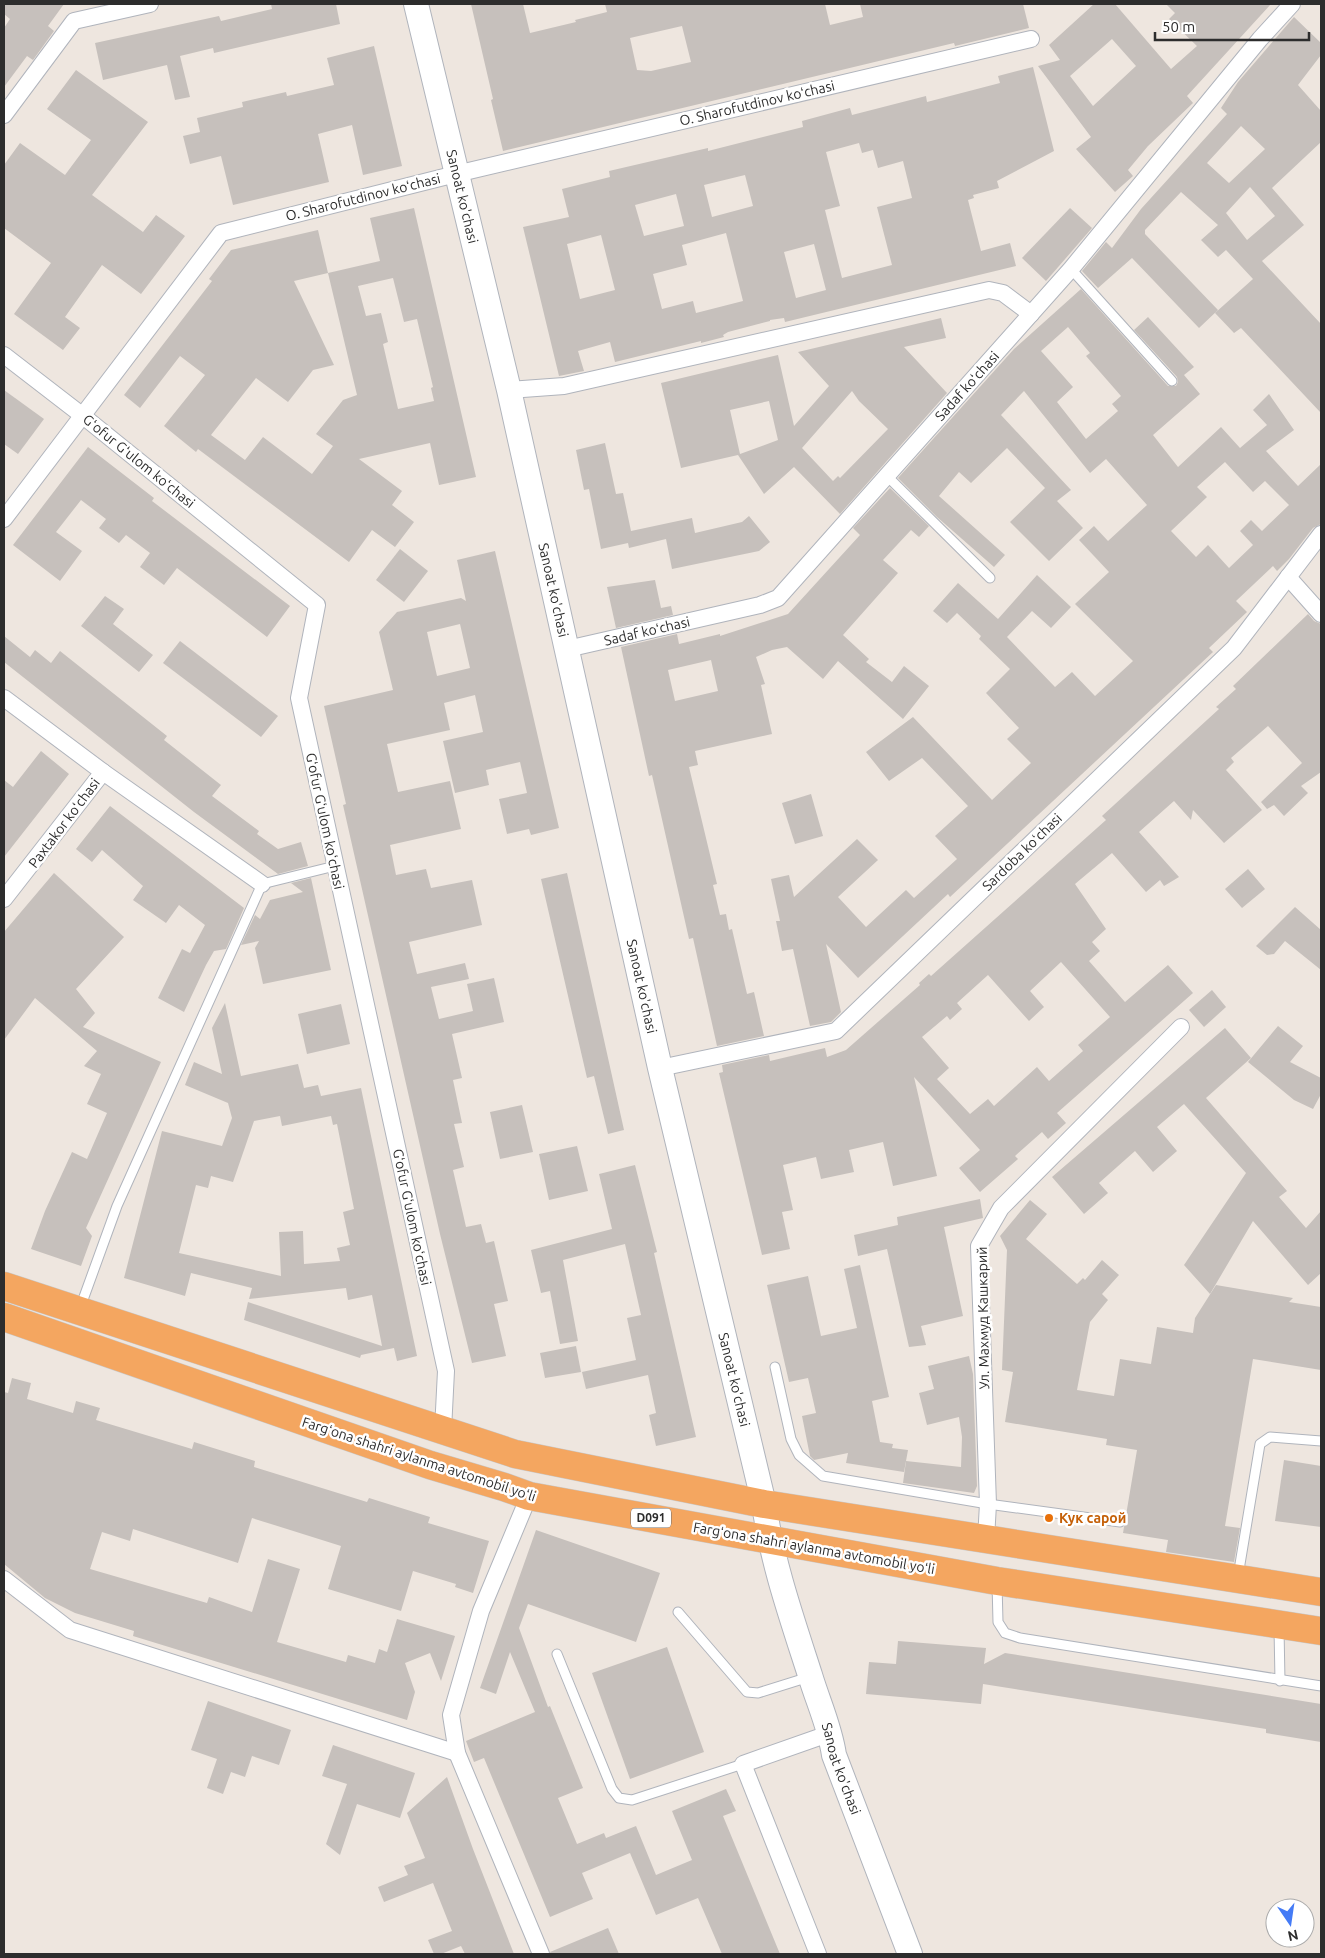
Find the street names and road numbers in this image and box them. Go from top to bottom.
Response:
street label: O. Sharofutdinov koʻchasi [678,77,836,129]
street label: Sanoat ko'chasi [443,148,481,245]
street label: O. Sharofutdinov koʻchasi [284,170,442,224]
street label: Sadaf koʻchasi [932,348,1002,424]
street label: Gʻofur Gʻulom koʻchasi [80,411,198,511]
street label: Sanoat ko'chasi [535,541,572,639]
street label: Sadaf koʻchasi [602,613,692,649]
street label: Gʻofur Gʻulom koʻchasi [303,751,347,891]
street label: Paxtakor koʻchasi [25,775,103,871]
street label: Sardoba koʻchasi [979,810,1065,894]
street label: Sanoat ko'chasi [624,938,660,1035]
street label: Gʻofur Gʻulom koʻchasi [390,1147,434,1287]
street label: Ул. Махмуд Кашкарий [974,1246,992,1390]
street label: Sanoat ko'chasi [715,1331,753,1428]
street label: Fargʻona shahri aylanma avtomobil yoʻli [300,1414,538,1504]
road number: D091 [631,1509,671,1528]
street label: Fargʻona shahri aylanma avtomobil yoʻli [692,1519,936,1577]
street label: Sanoat ko'chasi [819,1721,864,1817]

